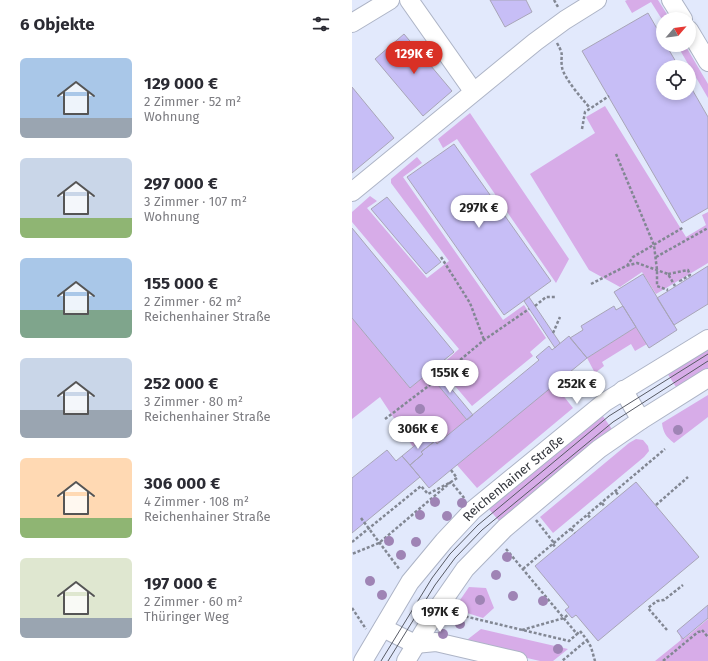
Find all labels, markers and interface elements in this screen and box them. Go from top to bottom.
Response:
north arrow [656,12,696,52]
map controls [656,12,696,100]
icon: filters [310,13,332,35]
text: 6 Objekte [20,14,95,35]
pin: 129K € [381,41,447,75]
text: 129K € [395,46,433,61]
button: locate [656,60,696,100]
text: 129 000 € [144,73,218,94]
icon: home [52,74,100,122]
text: 2 Zimmer · 52 m² [144,94,241,109]
text: Wohnung [144,109,199,124]
text: 297 000 € [144,173,218,194]
icon: home [52,174,100,222]
text: 3 Zimmer · 107 m² [144,194,247,209]
pin: 297K € [446,195,512,229]
text: 297K € [460,200,498,215]
text: Wohnung [144,209,199,224]
text: 155 000 € [144,273,218,294]
icon: home [52,274,100,322]
text: 2 Zimmer · 62 m² [144,294,242,309]
text: Reichenhainer Straße [144,309,271,324]
pin: 155K € [417,360,483,394]
text: 155K € [431,365,469,380]
pin: 252K € [544,371,610,405]
text: 252 000 € [144,373,218,394]
icon: home [52,374,100,422]
text: 252K € [557,376,597,391]
text: 3 Zimmer · 80 m² [144,394,243,409]
text: Reichenhainer Straße [144,409,271,424]
pin: 306K € [385,416,451,450]
text: 306K € [398,421,438,436]
street label: Reichenhainer Straße [460,432,567,524]
text: 306 000 € [144,473,220,494]
icon: home [52,474,100,522]
text: 4 Zimmer · 108 m² [144,494,249,509]
text: Reichenhainer Straße [144,509,271,524]
text: 197 000 € [144,573,217,594]
icon: home [52,574,100,622]
text: 2 Zimmer · 60 m² [144,594,243,609]
pin: 197K € [407,599,473,633]
text: 197K € [421,604,459,619]
text: Thüringer Weg [144,609,229,624]

